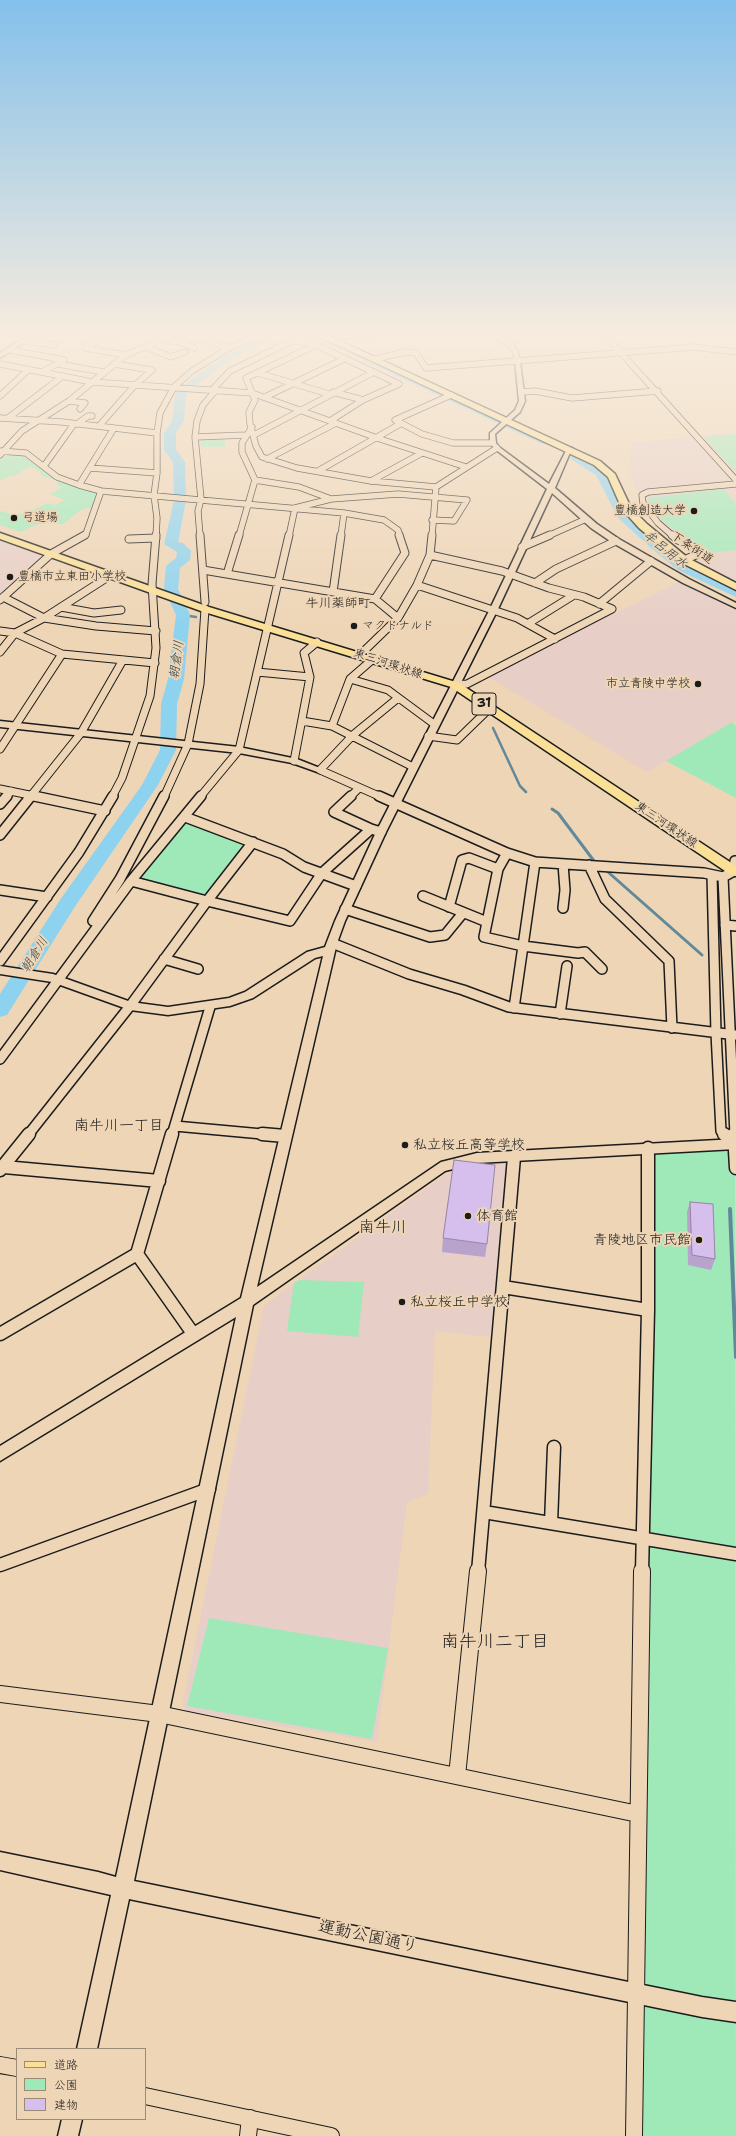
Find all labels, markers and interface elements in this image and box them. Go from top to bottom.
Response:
place label: 豊橋創造大学 [614,504,686,518]
marker: 豊橋創造大学 [689,506,699,516]
place label: 弓道場 [22,511,58,525]
marker: 弓道場 [9,513,19,523]
water label: 牟呂用水 [640,528,690,572]
street label: 下条街道 [668,529,716,567]
place label: 豊橋市立東田小学校 [18,570,126,584]
marker: 豊橋市立東田小学校 [5,572,15,582]
district label: 牛川薬師町 [306,596,370,612]
place label: マクドナルド [362,619,434,633]
marker: マクドナルド [349,621,359,631]
water label: 朝倉川 [167,640,187,680]
street label: 東三河環状線 [352,646,424,682]
place label: 市立青陵中学校 [606,677,690,691]
marker: 市立青陵中学校 [693,679,703,689]
road number: 31 [472,693,496,715]
street label: 東三河環状線 [632,799,700,851]
water label: 朝倉川 [18,934,52,976]
district label: 南牛川一丁目 [74,1117,164,1135]
place label: 私立桜丘高等学校 [413,1137,525,1153]
marker: 私立桜丘高等学校 [400,1140,410,1150]
place label: 体育館 [476,1208,518,1224]
marker: 体育館 [463,1211,473,1221]
district label: 南牛川 [359,1218,407,1238]
place label: 青陵地区市民館 [593,1232,691,1248]
marker: 青陵地区市民館 [694,1235,704,1245]
place label: 私立桜丘中学校 [410,1294,508,1310]
marker: 私立桜丘中学校 [397,1297,407,1307]
district label: 南牛川二丁目 [441,1631,549,1653]
street label: 運動公園通り [316,1916,420,1958]
legend [16,2048,146,2120]
text: 道路 [54,2057,78,2073]
text: 公園 [54,2077,78,2093]
text: 建物 [54,2097,78,2113]

